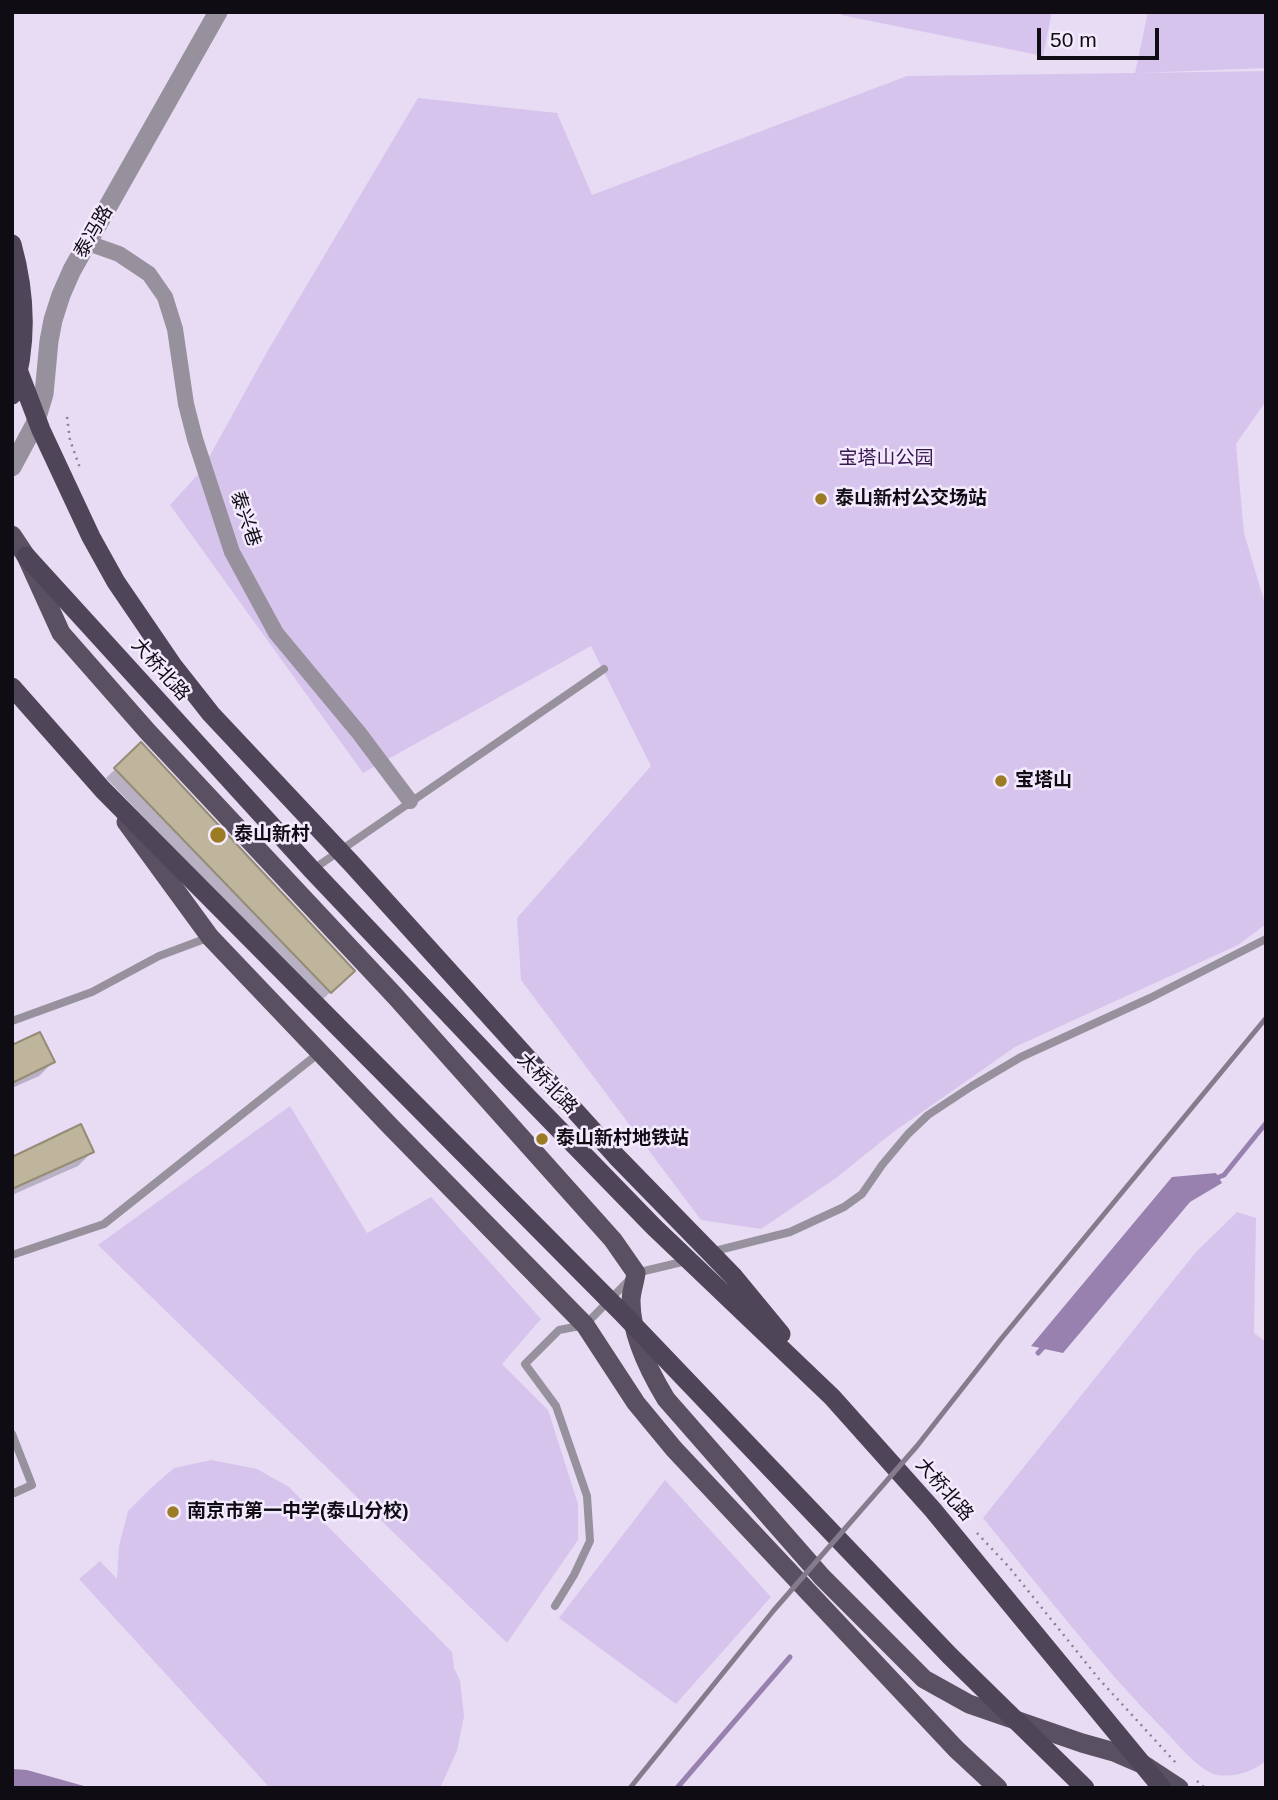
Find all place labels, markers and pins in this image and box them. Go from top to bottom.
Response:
place label: 泰山新村公交场站 [835,488,987,510]
marker: 泰山新村公交场站 [813,491,829,507]
place label: 宝塔山 [1015,770,1072,792]
marker: 宝塔山 [993,773,1009,789]
place label: 泰山新村 [234,824,310,846]
marker: 泰山新村 [208,825,228,845]
place label: 泰山新村地铁站 [556,1128,689,1150]
marker: 泰山新村地铁站 [534,1131,550,1147]
place label: 南京市第一中学(泰山分校) [187,1501,409,1523]
marker: 南京市第一中学(泰山分校) [165,1504,181,1520]

